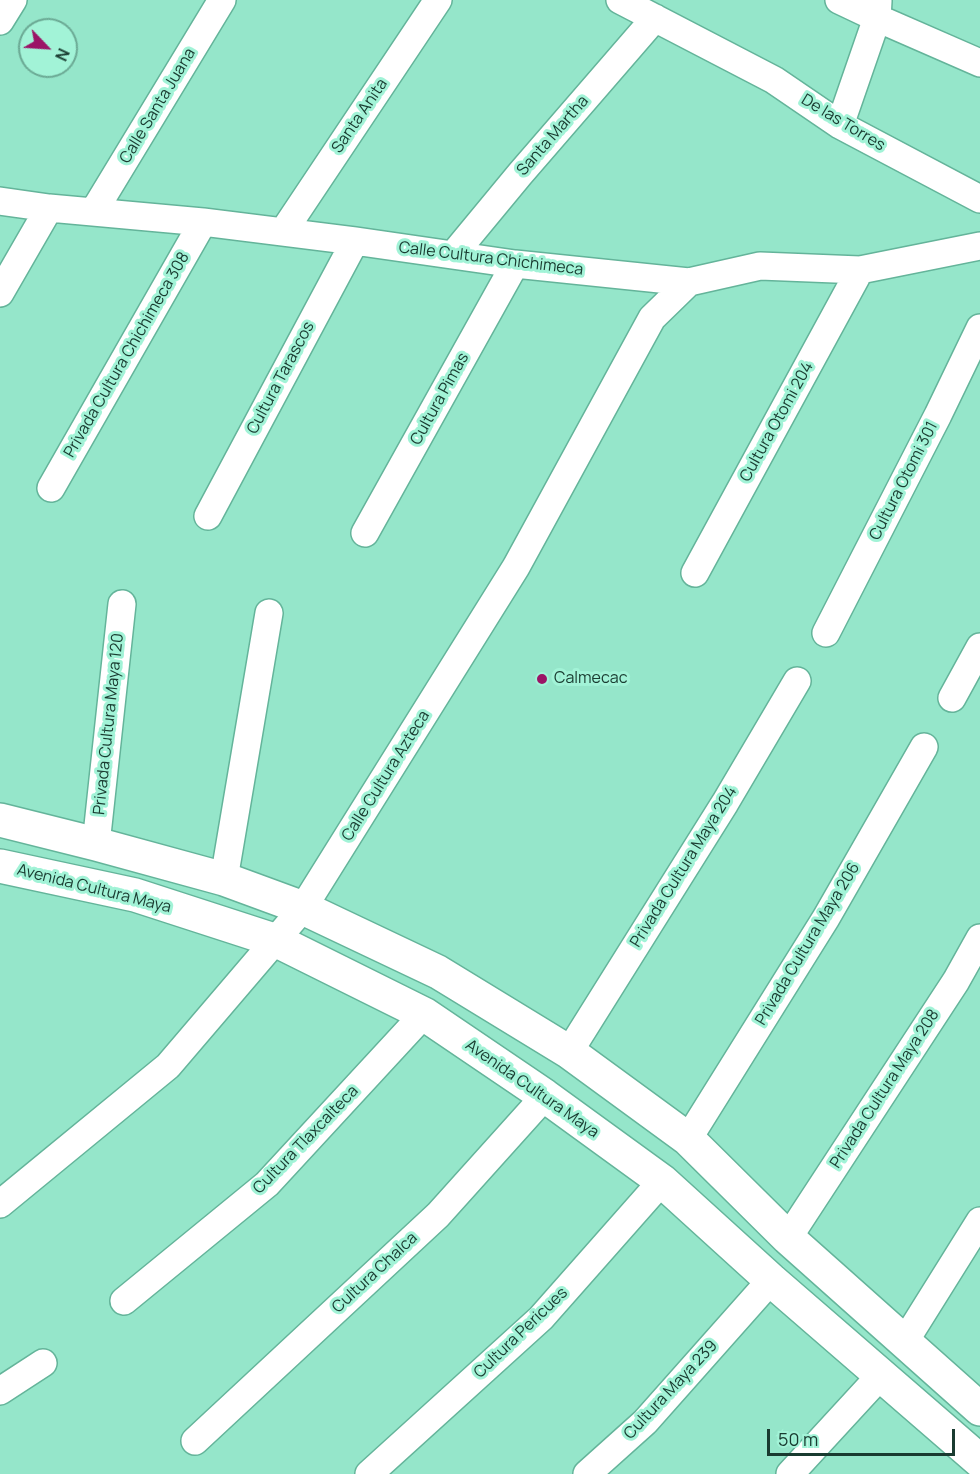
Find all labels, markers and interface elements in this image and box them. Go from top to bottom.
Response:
north arrow [18,18,78,78]
text: N [50,45,75,65]
street label: Calle Santa Juana [116,45,200,167]
street label: Santa Anita [328,75,392,157]
street label: De las Torres [798,90,888,156]
street label: Santa Martha [513,92,593,180]
street label: Calle Cultura Chichimeca [398,238,584,280]
street label: Privada Cultura Chichimeca 308 [60,249,194,461]
street label: Cultura Tarascos [243,318,319,438]
street label: Cultura Pimas [407,350,473,448]
street label: Cultura Otomi 204 [736,359,818,485]
street label: Cultura Otomi 301 [866,418,942,544]
street label: Privada Cultura Maya 120 [90,632,128,816]
place label: Calmecac [554,669,627,689]
marker: Calmecac [535,672,549,686]
street label: Calle Cultura Azteca [338,707,434,845]
street label: Privada Cultura Maya 204 [627,783,741,951]
street label: Privada Cultura Maya 206 [752,859,864,1029]
street label: Avenida Cultura Maya [15,861,173,917]
street label: Privada Cultura Maya 208 [826,1006,944,1172]
street label: Avenida Cultura Maya [462,1036,602,1142]
street label: Cultura Tlaxcalteca [249,1082,363,1198]
street label: Cultura Chalca [328,1229,422,1317]
street label: Cultura Pericues [470,1283,572,1383]
street label: Cultura Maya 239 [620,1337,722,1443]
scale bar [770,1417,958,1455]
text: 50 m [778,1427,818,1451]

